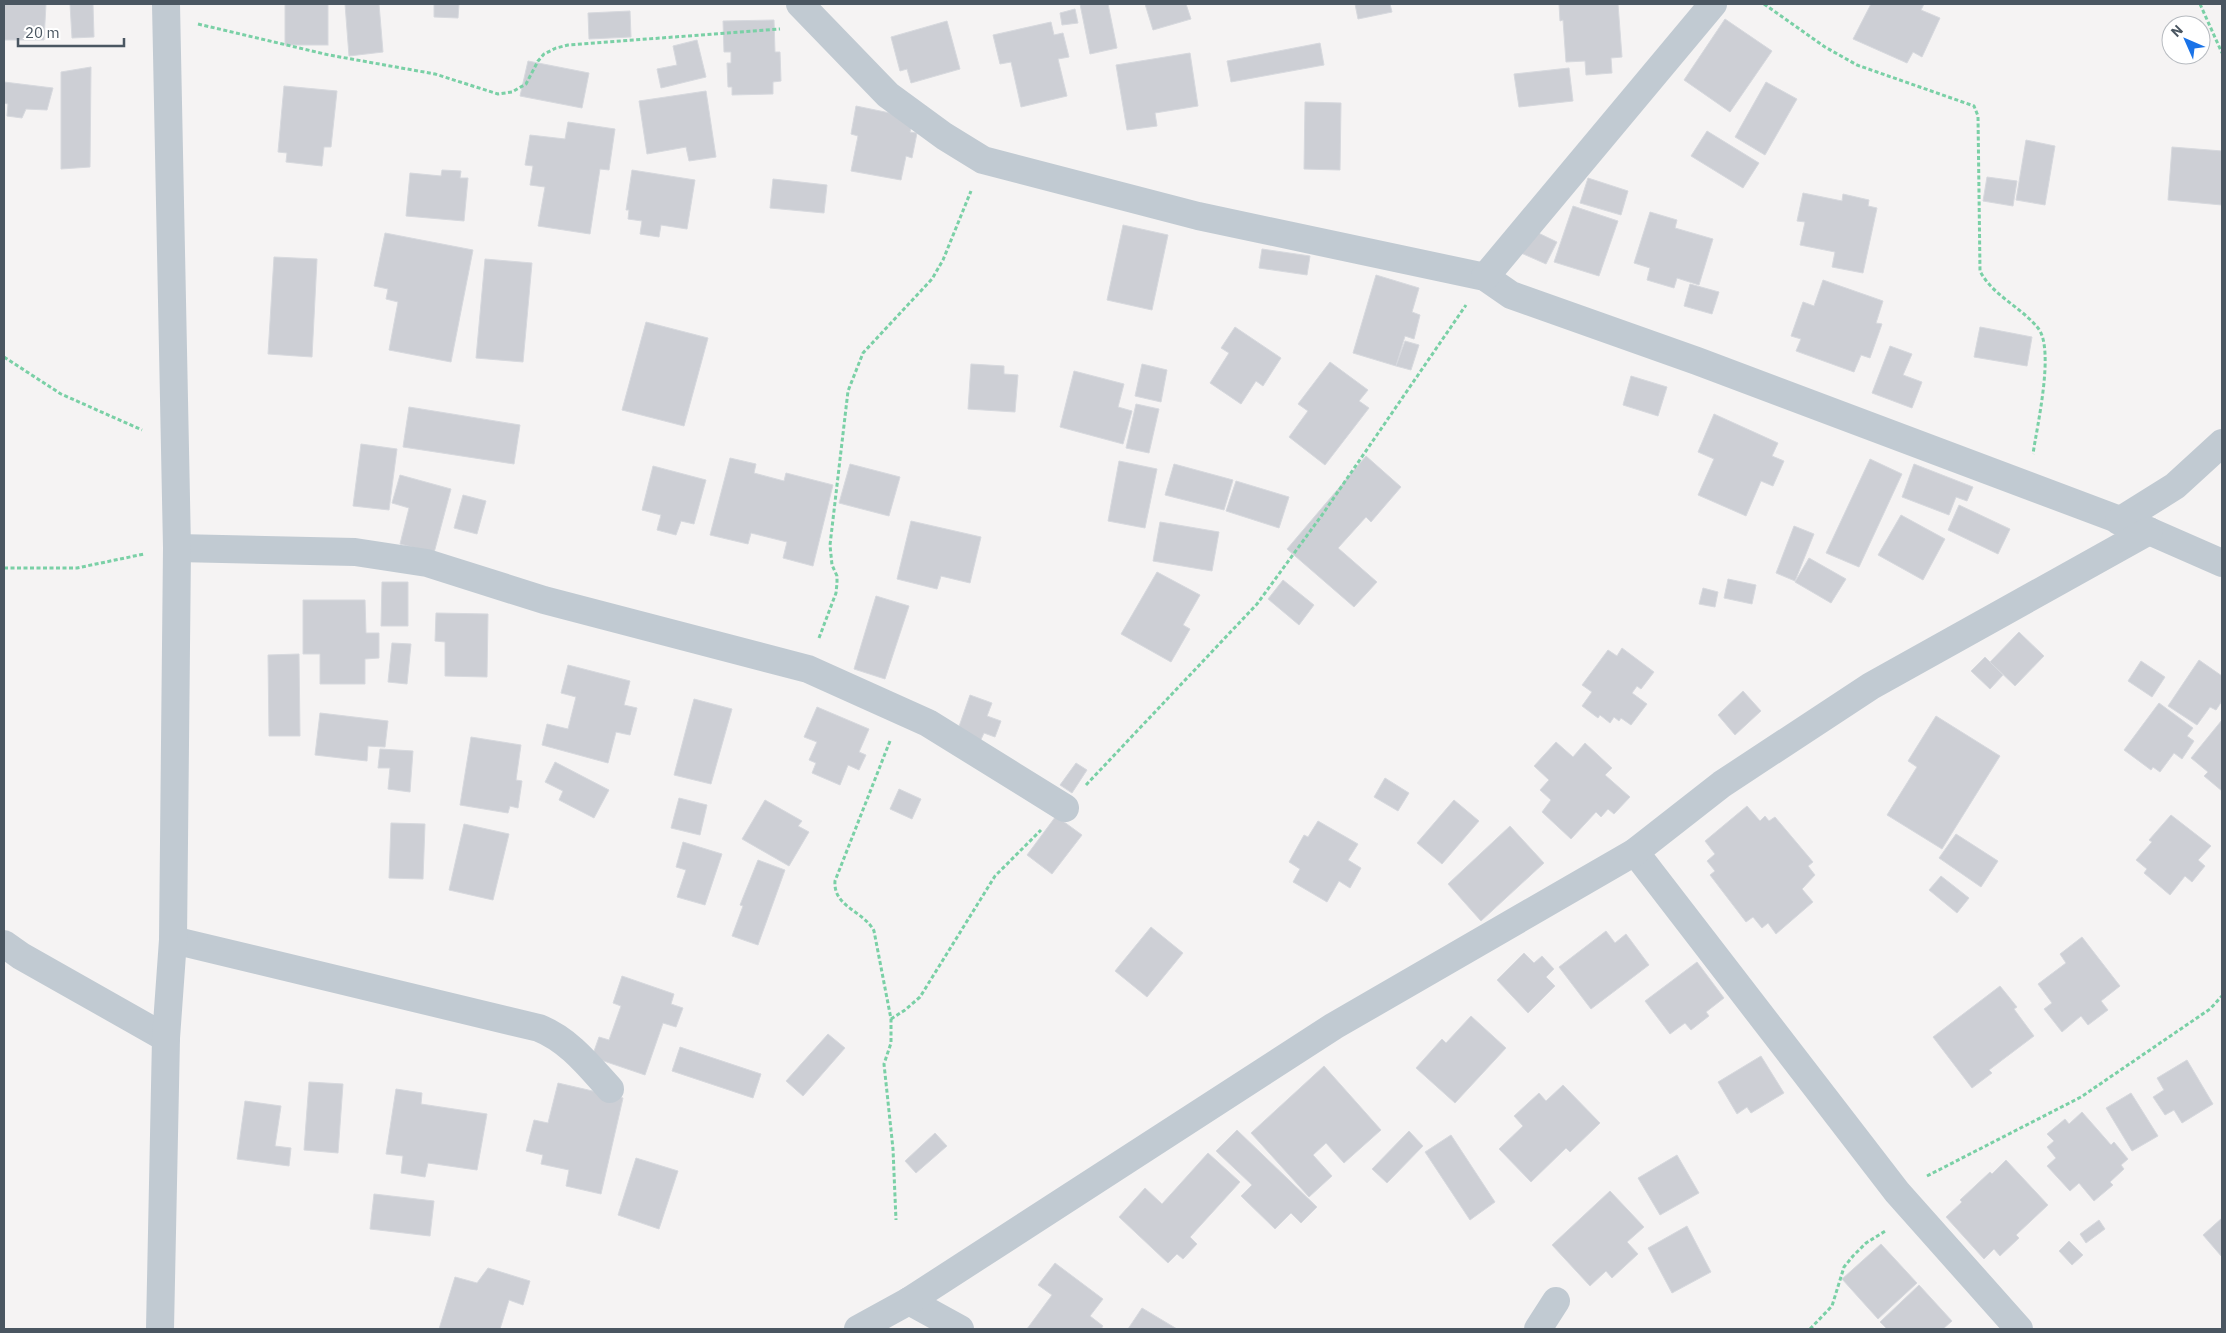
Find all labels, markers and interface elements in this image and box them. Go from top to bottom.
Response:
scale bar [18,15,124,47]
north arrow [2161,15,2211,65]
text: N [2167,21,2187,41]
text: 20 m [25,23,60,42]

